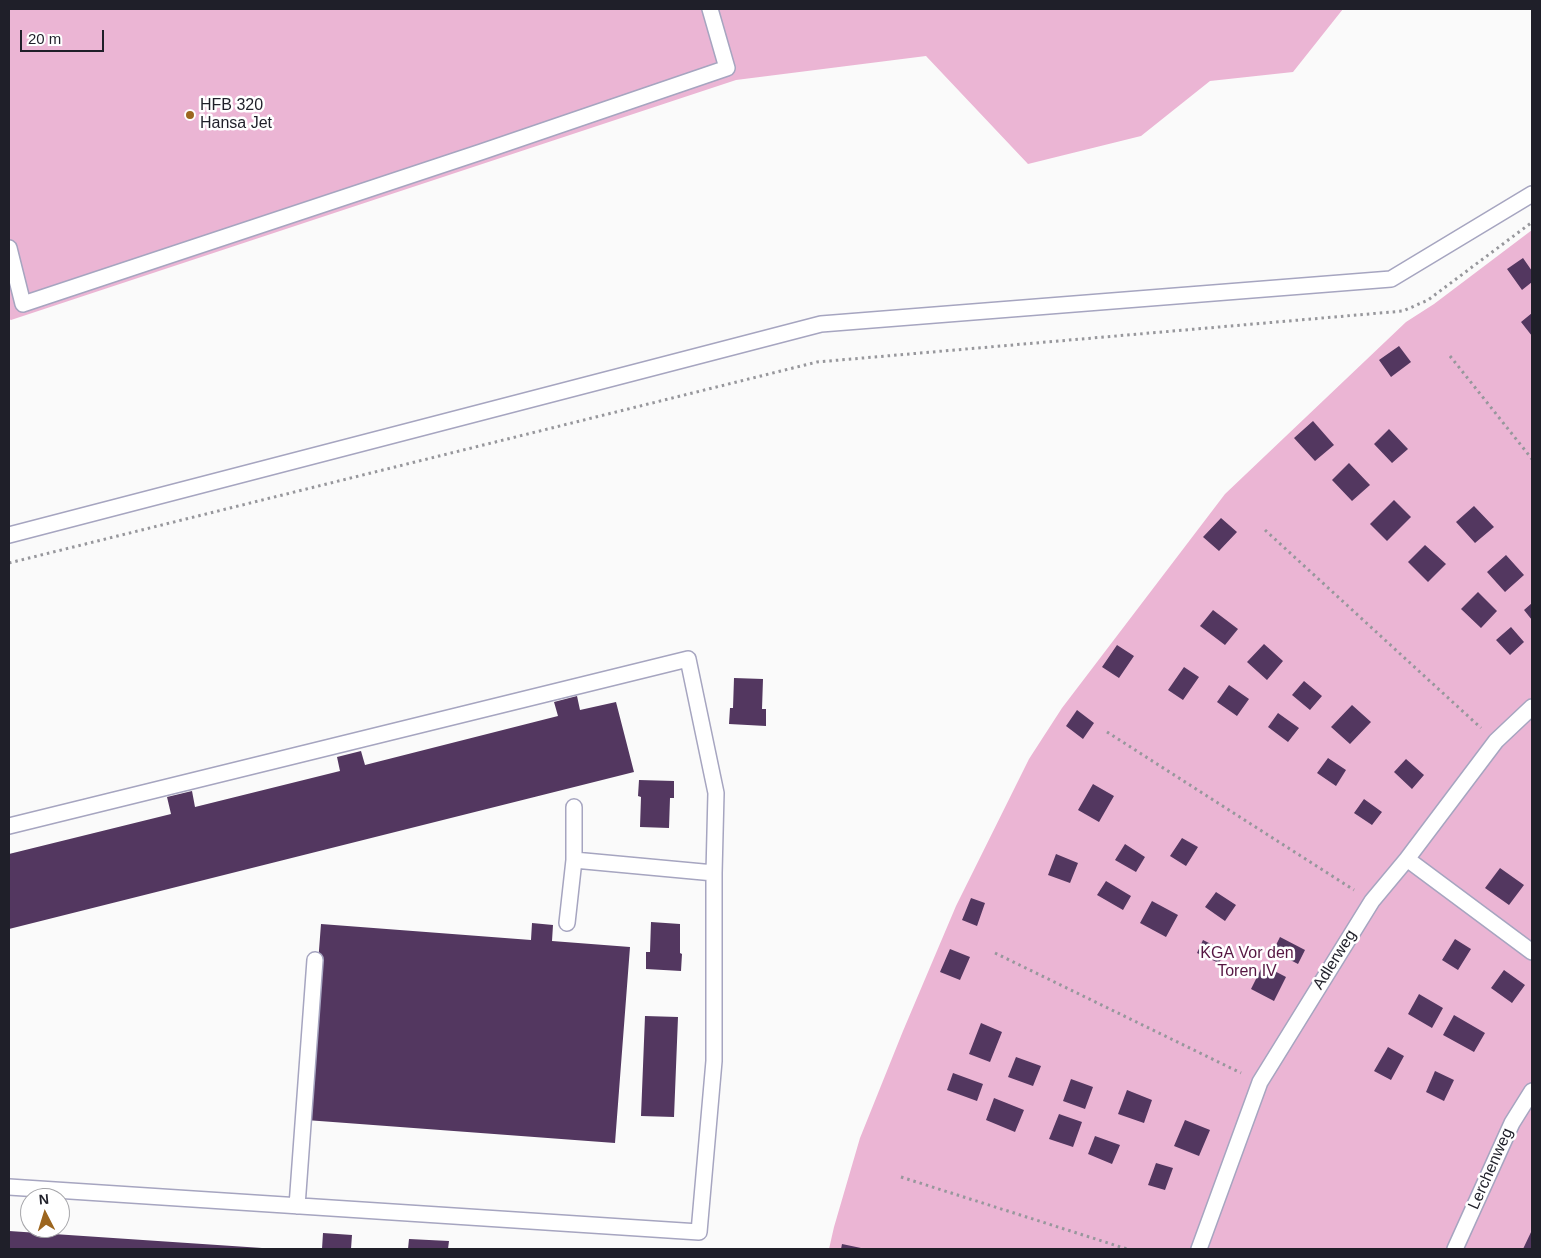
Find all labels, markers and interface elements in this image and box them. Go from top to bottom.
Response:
scale bar [22,20,106,52]
text: 20 m [28,30,61,47]
place label: HFB 320 Hansa Jet [200,96,272,134]
marker: HFB 320 Hansa Jet [184,109,196,121]
street label: Adlerweg [1309,927,1361,993]
park label: KGA Vor den Toren IV [1200,944,1294,982]
street label: Lerchenweg [1465,1125,1517,1213]
north arrow [20,1188,70,1238]
text: N [38,1191,50,1207]

